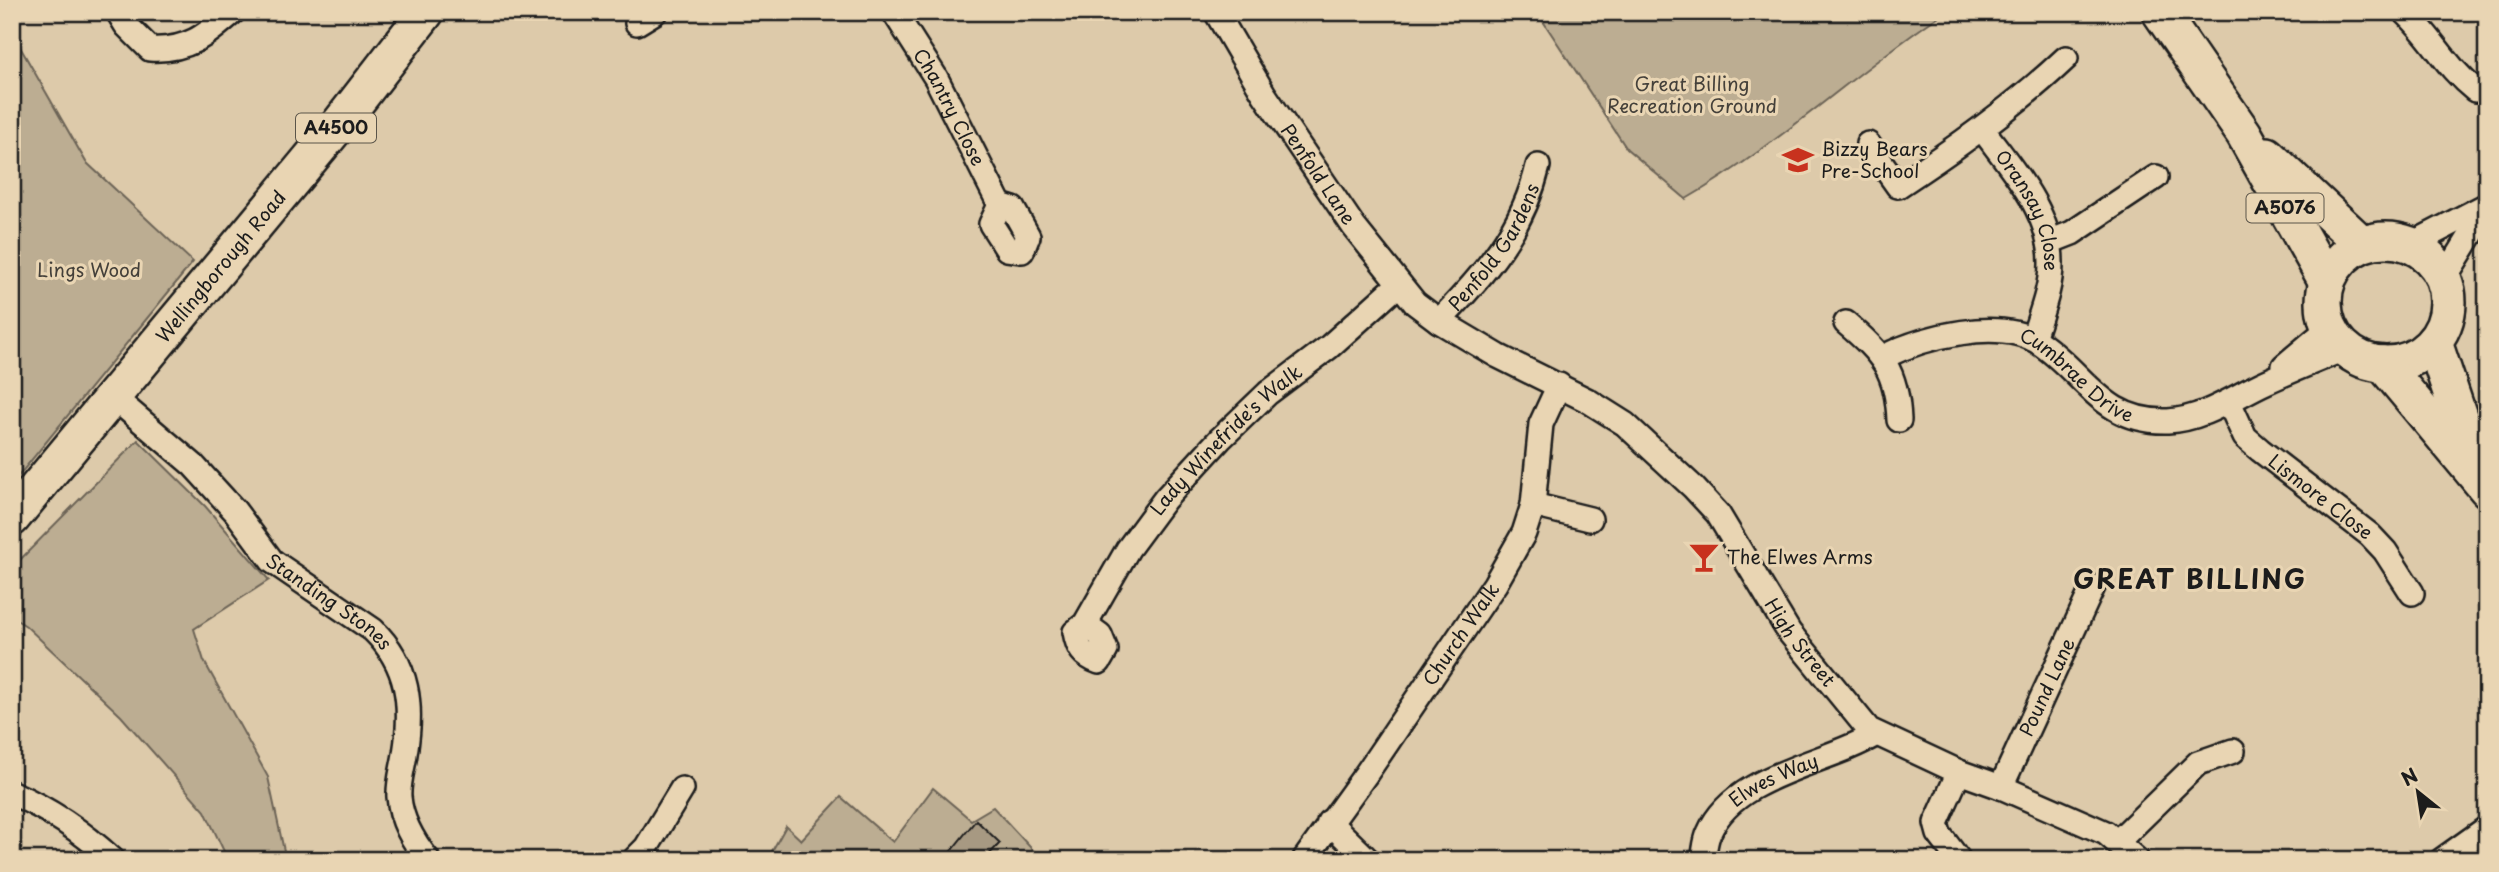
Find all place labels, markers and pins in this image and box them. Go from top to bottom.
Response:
place label: Bizzy Bears Pre-School [1821,134,1928,184]
school or university icon: Bizzy Bears Pre-School [1781,143,1815,177]
bar icon: The Elwes Arms [1687,540,1721,574]
place label: The Elwes Arms [1727,542,1873,570]

